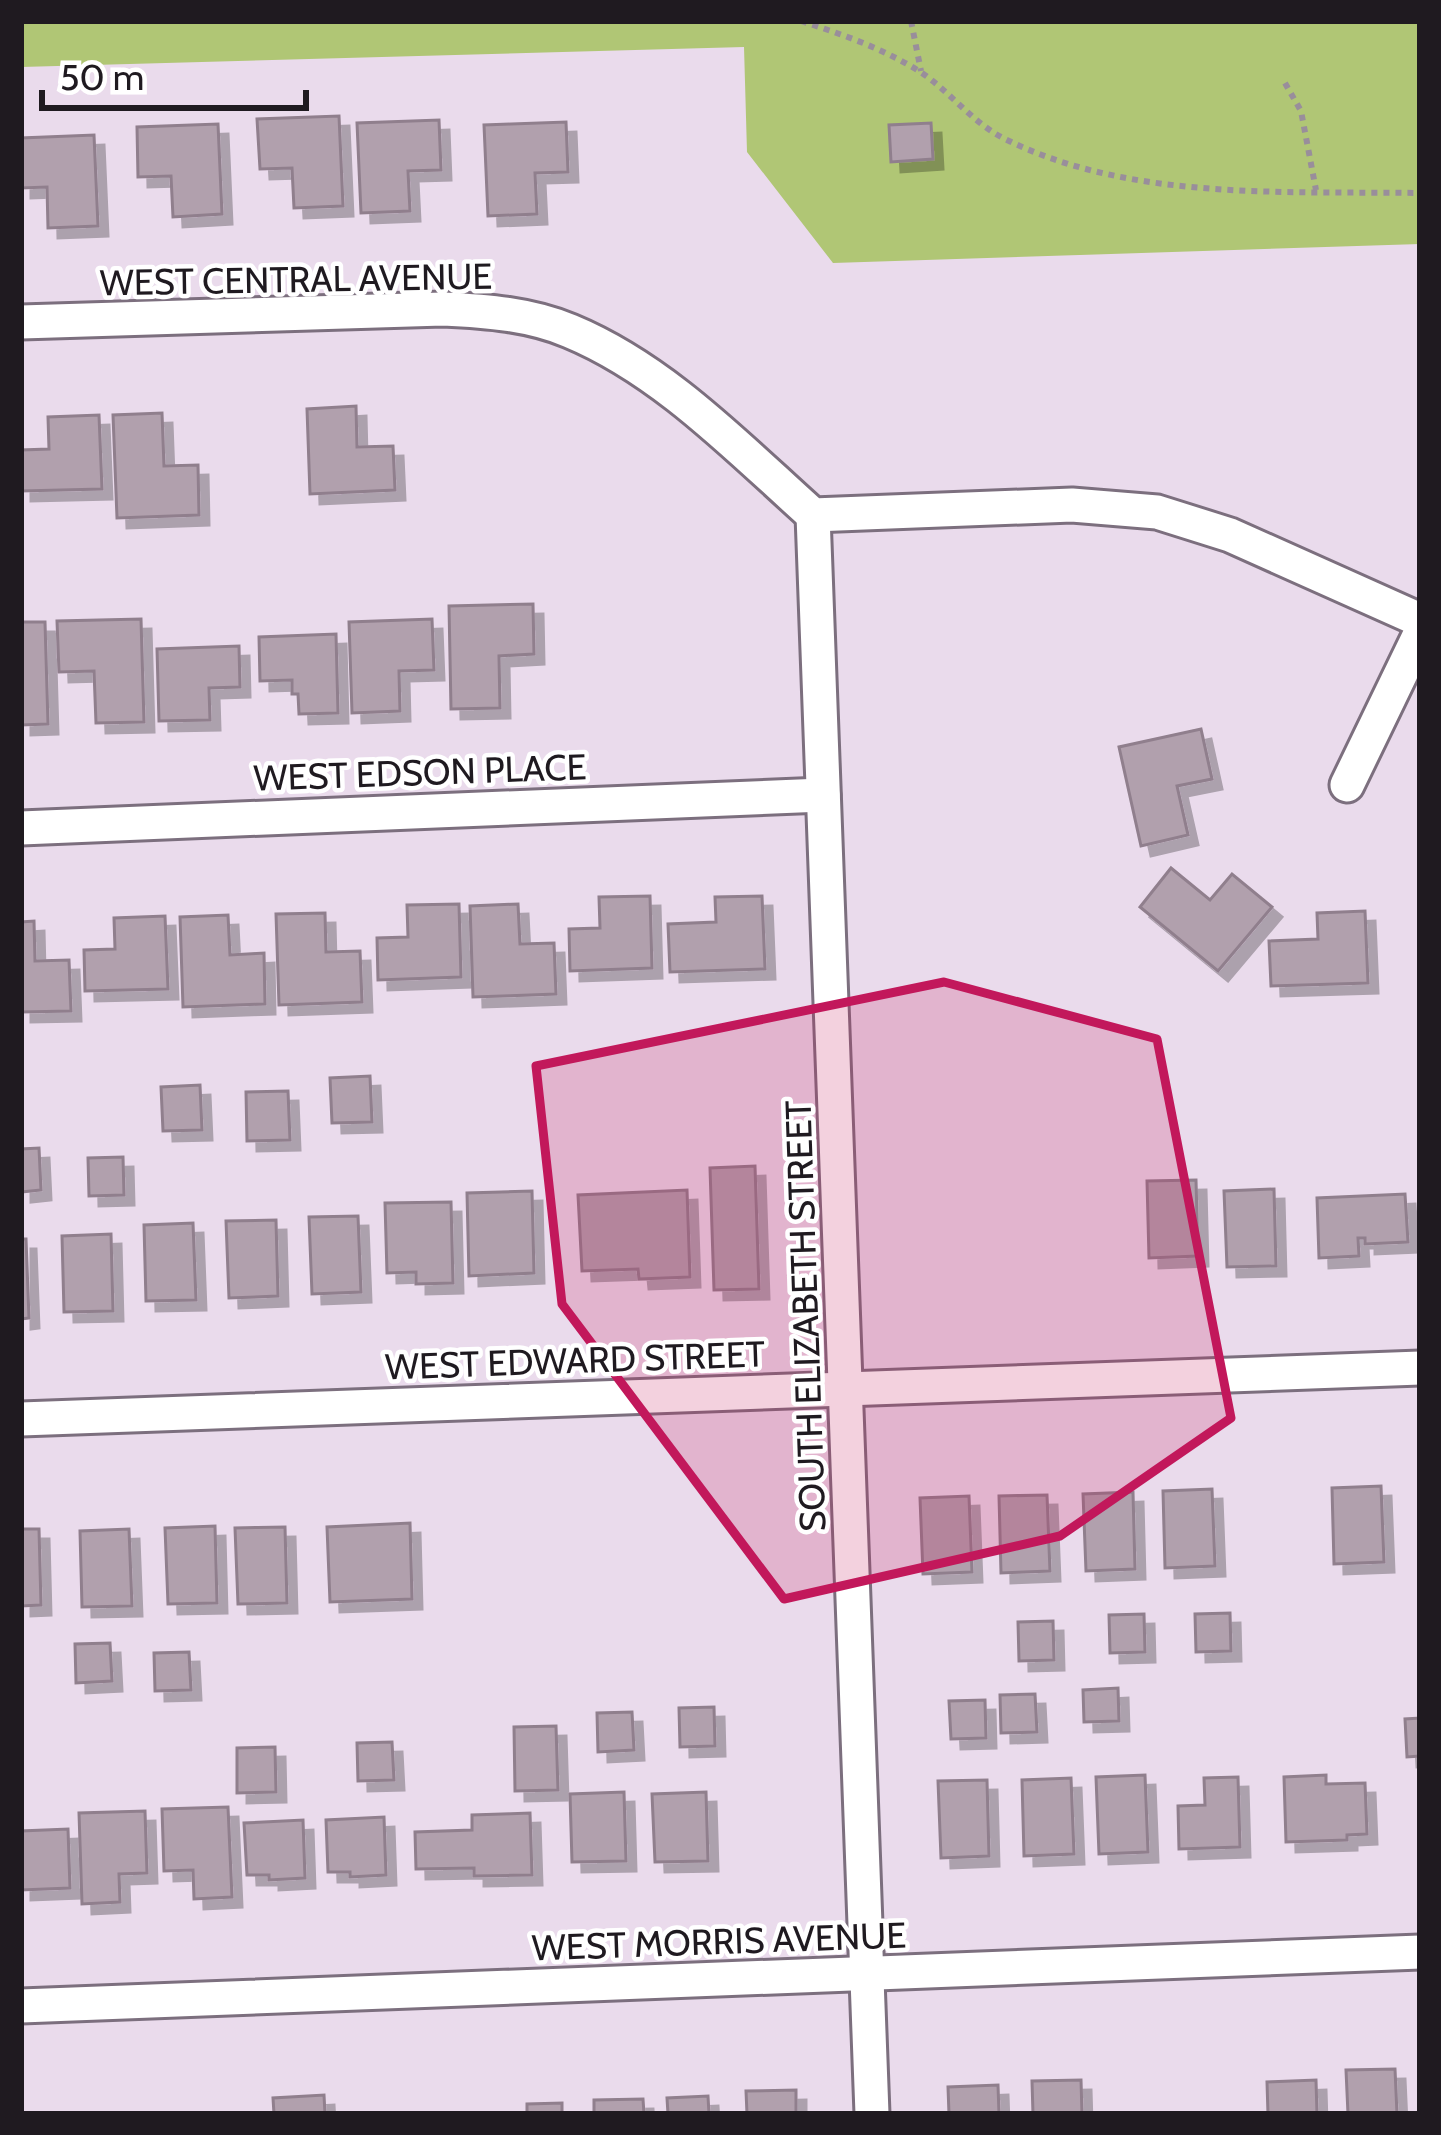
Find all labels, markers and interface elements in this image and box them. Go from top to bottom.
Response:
scale bar [42,36,306,110]
text: 50 m [60,55,144,99]
street label: WEST CENTRAL AVENUE [99,254,493,304]
street label: WEST EDSON PLACE [253,744,587,800]
street label: SOUTH ELIZABETH STREET [775,1099,835,1533]
street label: WEST EDWARD STREET [384,1331,766,1389]
street label: WEST MORRIS AVENUE [531,1912,907,1970]

